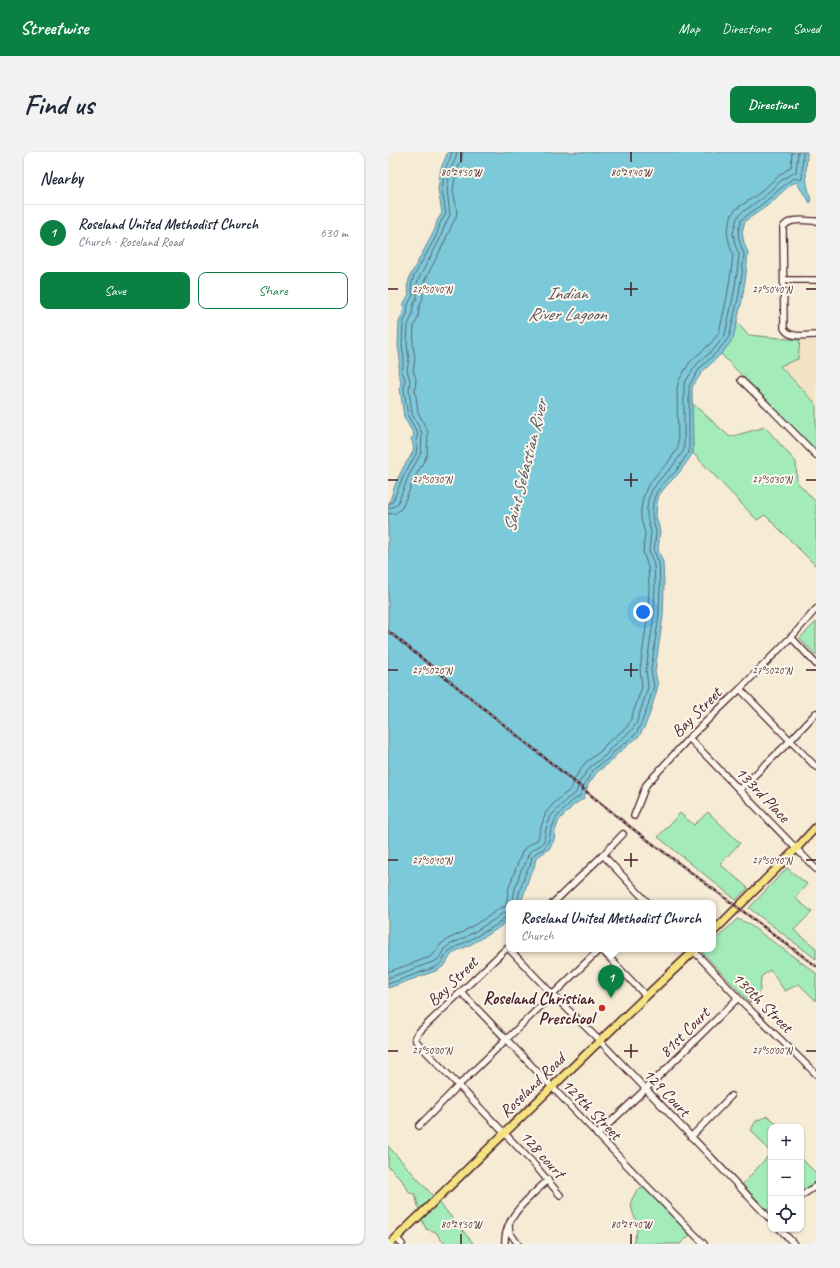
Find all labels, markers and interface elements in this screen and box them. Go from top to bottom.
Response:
text: Streetwise [20,16,88,40]
text: Map [679,20,700,37]
text: Directions [722,20,771,37]
text: Saved [793,20,820,37]
button: Directions [730,86,816,123]
text: Find us [24,87,94,122]
text: 80°29'50"W [441,166,483,179]
text: 80°29'40"W [611,166,653,179]
text: Nearby [40,168,83,189]
text: Roseland United Methodist Church [78,215,258,234]
text: 1 [50,225,56,241]
text: 630 m [320,225,348,241]
text: Church · Roseland Road [78,234,183,250]
button: Save [40,272,190,309]
button: Share [198,272,348,309]
water label: Indian River Lagoon [528,282,608,325]
text: 27°50'40"N [412,283,454,296]
text: 27°50'40"N [752,283,794,296]
water label: Saint Sebastian River [498,395,553,534]
text: 27°50'30"N [412,473,454,486]
text: 27°50'30"N [752,473,794,486]
your location [633,602,653,622]
text: 27°50'20"N [412,664,454,677]
text: 27°50'20"N [752,664,794,677]
street label: Bay Street [667,681,728,742]
street label: 133rd Place [731,762,795,828]
text: 27°50'10"N [412,854,454,867]
text: 27°50'10"N [752,854,794,867]
popup [506,900,716,952]
text: Roseland United Methodist Church [521,909,701,928]
text: Church [521,928,554,944]
street label: Bay Street [423,950,484,1011]
pin: 1 [598,965,624,998]
street label: 130th Street [728,968,799,1039]
place label: Roseland Christian Preschool [483,988,597,1029]
street label: 81st Court [655,1001,716,1062]
marker: Roseland Christian Preschool [597,1003,607,1013]
text: 27°50'00"N [412,1044,454,1057]
text: 27°50'00"N [752,1044,794,1057]
street label: Roseland Road [495,1047,572,1122]
street label: 129 Court [639,1064,696,1123]
street label: 129th Street [557,1074,628,1146]
map controls [768,1124,804,1232]
button: + [768,1124,804,1160]
street label: 128 court [516,1126,571,1184]
button: − [768,1160,804,1196]
button: locate [768,1196,804,1232]
text: 80°29'50"W [441,1218,483,1231]
text: 80°29'40"W [611,1218,653,1231]

